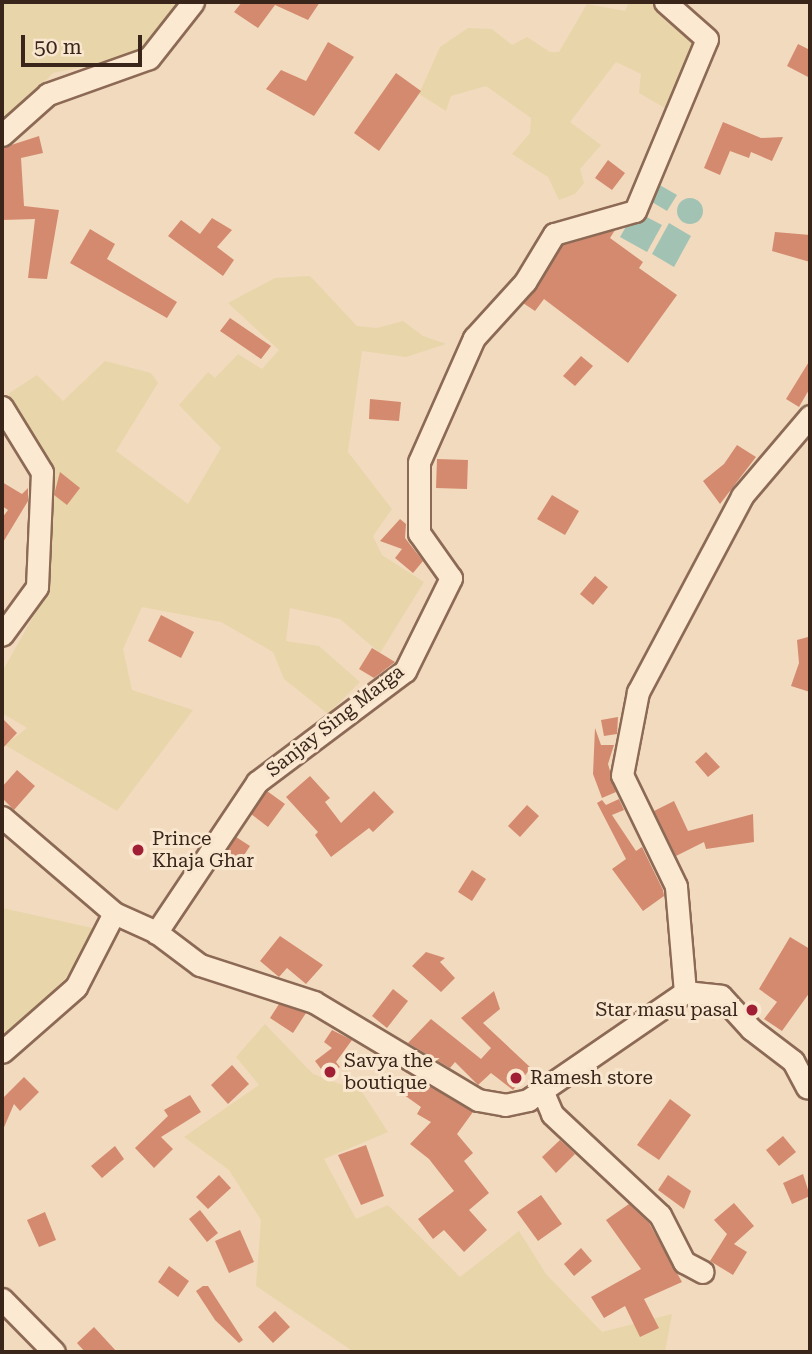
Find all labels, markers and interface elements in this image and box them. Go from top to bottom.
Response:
scale bar [24,21,145,65]
text: 50 m [34,35,82,59]
street label: Sanjay Sing Marga [262,660,408,782]
place label: Prince Khaja Ghar [152,828,254,872]
marker: Prince Khaja Ghar [130,842,146,858]
place label: Star masu pasal [596,999,738,1021]
marker: Star masu pasal [744,1002,760,1018]
place label: Savya the boutique [344,1050,433,1094]
marker: Savya the boutique [322,1064,338,1080]
place label: Ramesh store [530,1067,653,1089]
marker: Ramesh store [508,1070,524,1086]

